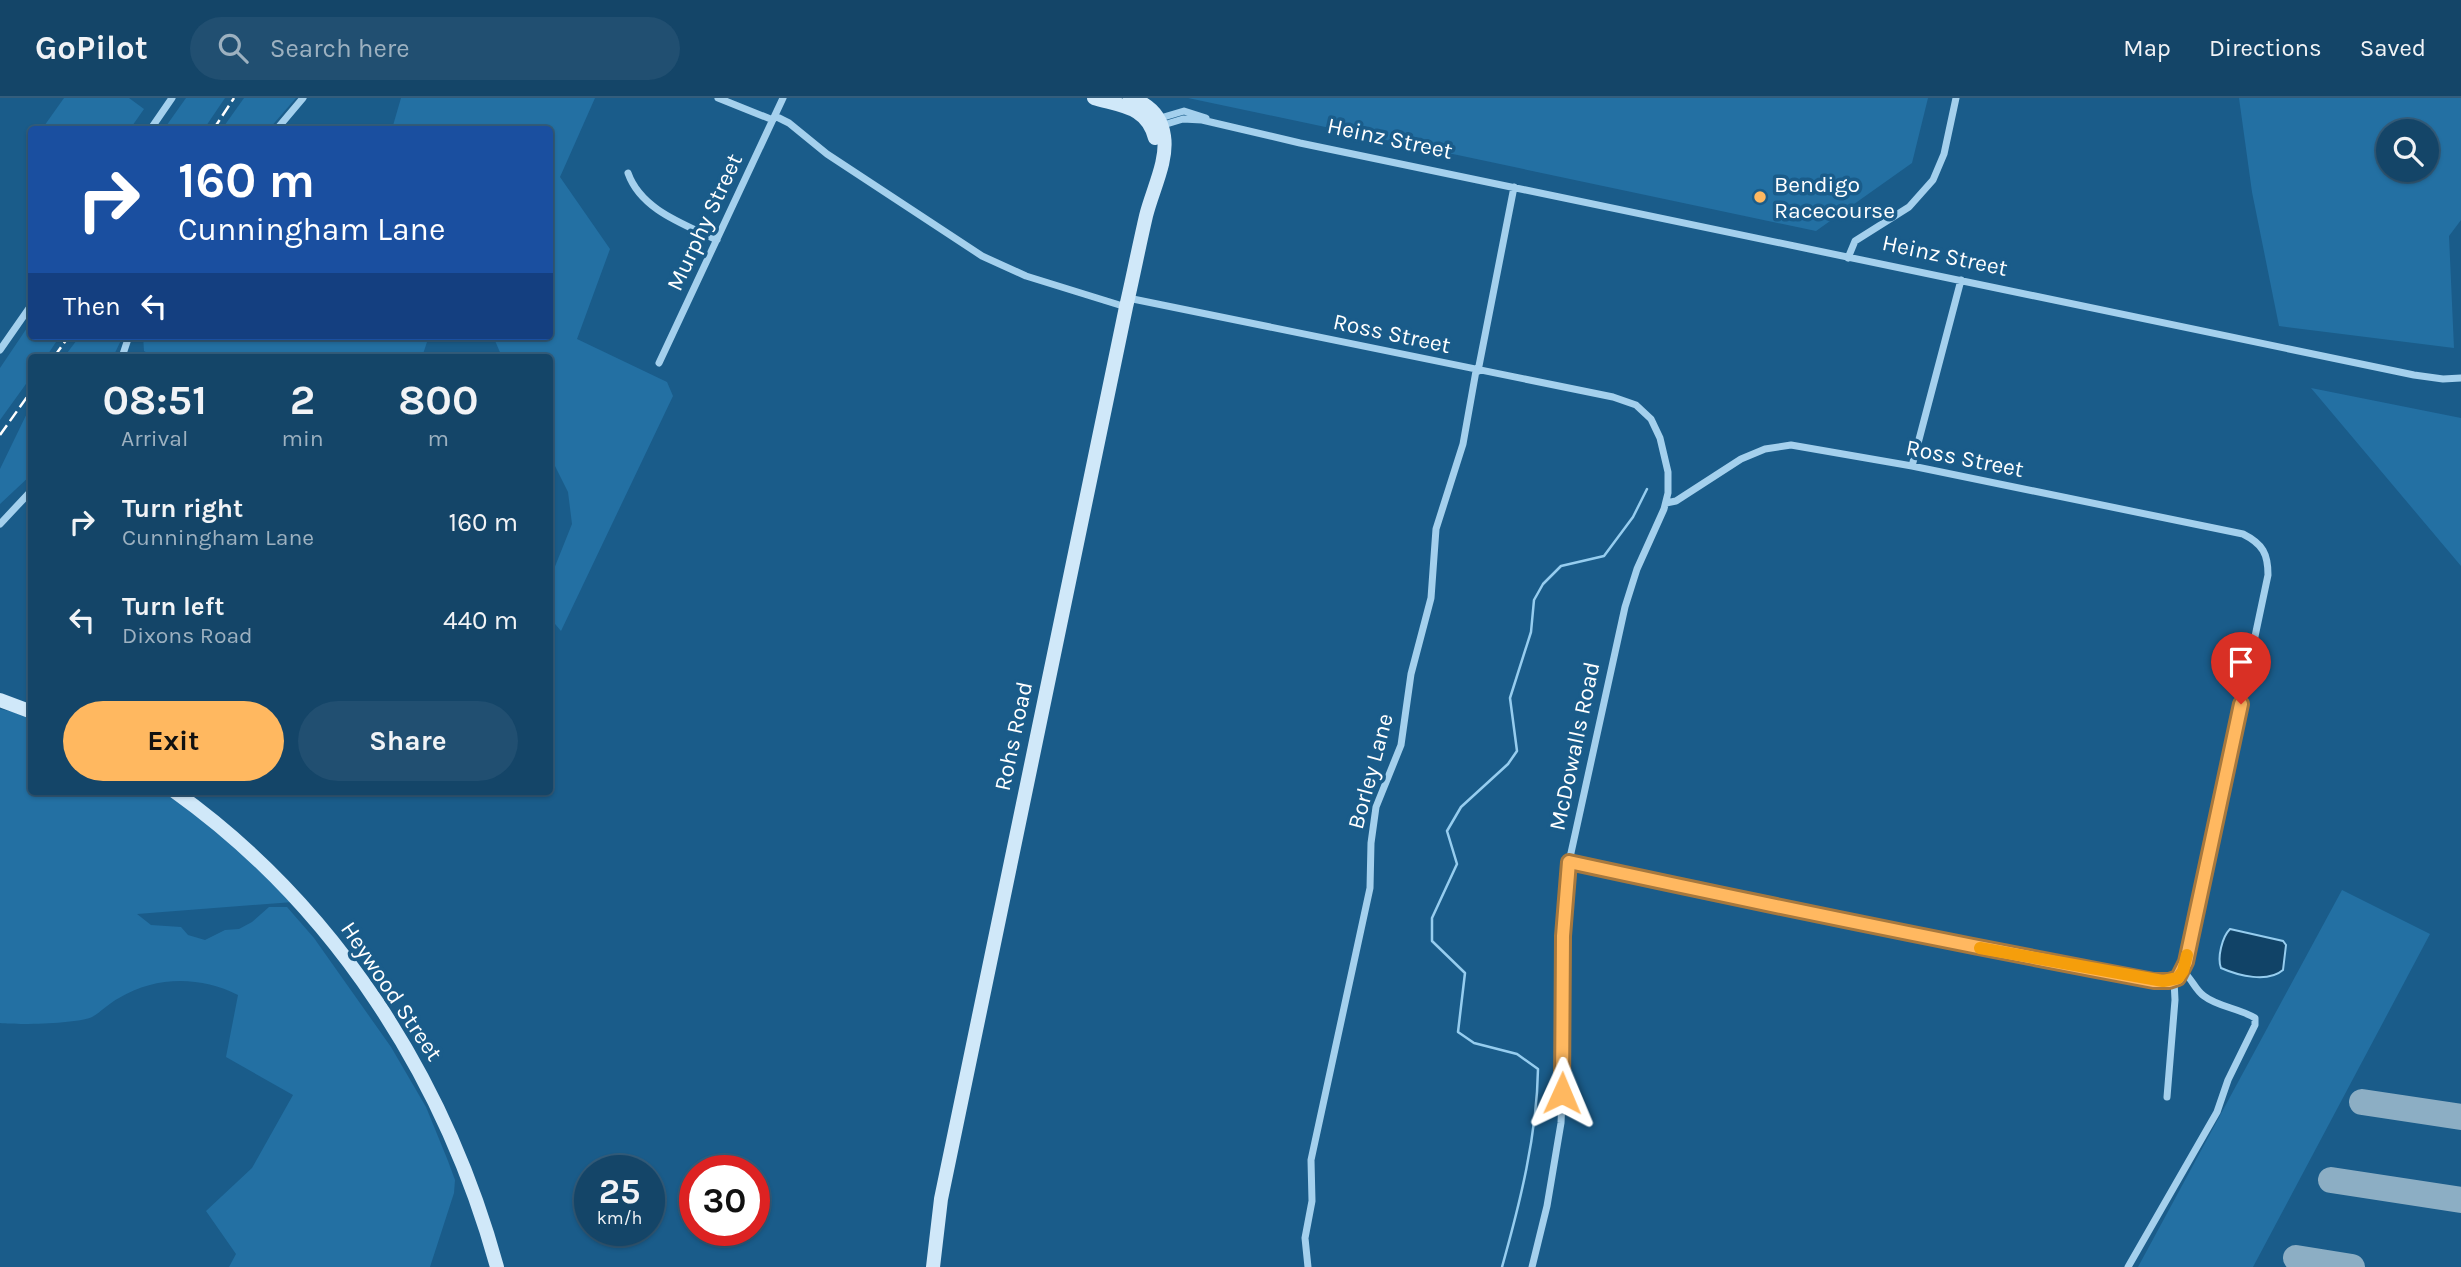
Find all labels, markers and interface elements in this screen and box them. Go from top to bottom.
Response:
search box [190,17,680,80]
text: GoPilot [35,29,148,67]
icon: search [214,29,252,67]
text: Search here [270,33,410,64]
text: Map [2123,34,2171,62]
text: Directions [2209,34,2322,62]
text: Saved [2360,34,2426,62]
street label: Heinz Street [1325,112,1455,165]
map controls [2376,119,2439,182]
button: search [2376,119,2439,182]
street label: Murphy Street [661,149,748,295]
text: 160 m [178,152,315,209]
icon: right [63,154,154,245]
place label: Bendigo Racecourse [1774,171,1895,224]
marker: Bendigo Racecourse [1752,189,1768,205]
text: Cunningham Lane [178,211,445,248]
street label: Heinz Street [1880,229,2010,282]
icon: left [135,287,173,325]
text: Then [63,291,121,322]
street label: Ross Street [1331,308,1453,359]
text: 08:51 [102,375,207,425]
text: 2 [290,375,315,425]
text: 800 [398,375,478,425]
text: Arrival [121,425,188,452]
text: min [281,425,324,452]
text: m [428,425,449,452]
street label: Ross Street [1904,434,2026,483]
text: Turn right [122,493,243,524]
icon: right [63,503,101,541]
text: 160 m [449,507,518,538]
text: Cunningham Lane [122,524,314,551]
text: Turn left [122,591,224,622]
icon: left [63,601,101,639]
text: 440 m [443,605,518,636]
text: Dixons Road [122,622,253,649]
pin [2211,632,2271,704]
icon: arrive [2222,643,2260,681]
street label: McDowalls Road [1543,659,1606,833]
street label: Rohs Road [989,679,1038,793]
button: Exit [63,701,284,781]
button: Share [298,701,518,781]
street label: Borley Lane [1342,710,1399,832]
street label: Heywood Street [335,917,448,1066]
position arrow [1525,1056,1599,1130]
speed limit sign: 30 [679,1155,770,1246]
text: 25 [599,1171,640,1212]
text: km/h [597,1207,642,1229]

